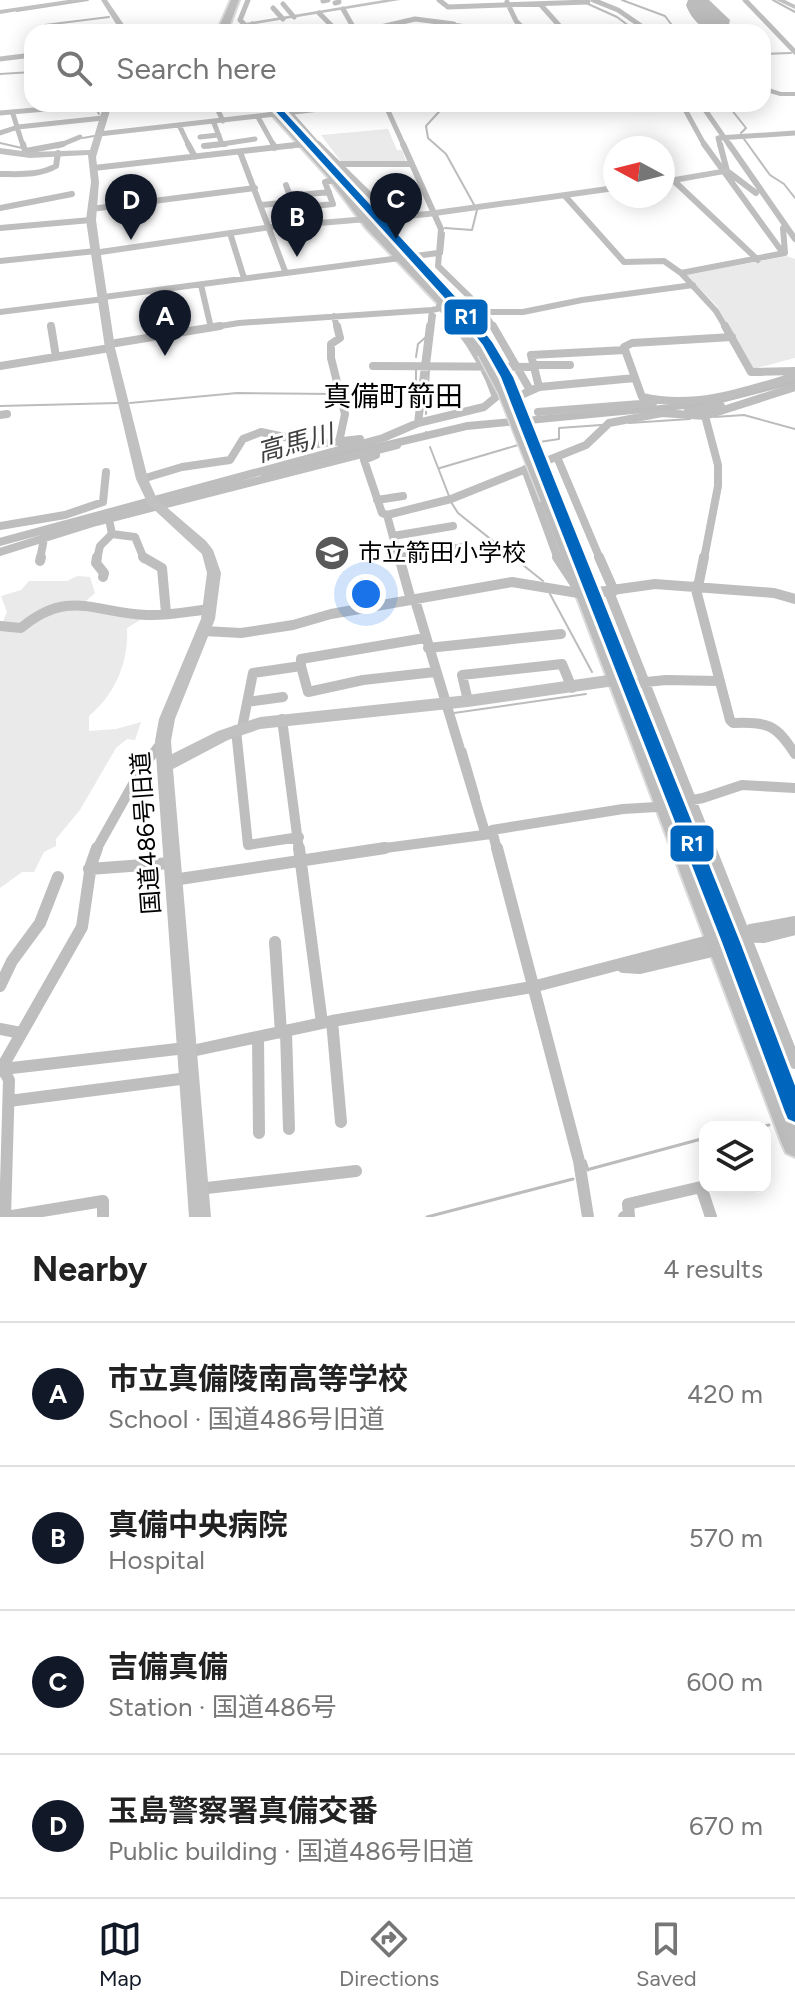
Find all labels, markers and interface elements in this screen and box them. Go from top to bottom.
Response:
search box [24,24,771,112]
icon: search [52,46,96,90]
text: Search here [116,50,276,87]
north arrow [603,136,675,208]
pin: C [370,173,422,239]
pin: D [105,174,157,240]
pin: B [271,191,323,257]
pin: A [139,290,191,356]
line badge: R1 [443,298,489,336]
text: R1 [454,303,478,330]
district label: 真備町箭田 [323,379,463,413]
water label: 高馬川 [253,417,340,469]
school or university icon: 市立箭田小学校 [313,534,351,572]
place label: 市立箭田小学校 [358,538,526,567]
your location [346,574,386,614]
street label: 国道486号旧道 [125,751,166,915]
line badge: R1 [669,824,715,863]
text: R1 [680,830,704,857]
map controls [699,1121,771,1193]
button: layers [699,1121,771,1193]
text: Nearby [32,1249,147,1290]
text: 4 results [663,1253,763,1285]
text: 市立真備陵南高等学校 [108,1360,408,1397]
text: A [49,1378,67,1410]
text: 420 m [687,1378,763,1410]
text: School · 国道486号旧道 [108,1403,385,1435]
text: 真備中央病院 [108,1506,288,1543]
text: B [50,1522,66,1554]
text: 570 m [689,1522,763,1554]
text: Hospital [108,1544,205,1576]
text: 吉備真備 [108,1648,228,1685]
text: C [49,1666,67,1698]
text: 600 m [686,1666,763,1698]
text: Station · 国道486号 [108,1691,337,1723]
text: 玉島警察署真備交番 [108,1792,378,1829]
text: D [49,1810,67,1842]
text: 670 m [689,1810,763,1842]
text: Public building · 国道486号旧道 [108,1835,474,1867]
tab: Map [98,1917,142,1992]
tab: Directions [339,1917,439,1992]
tab: Saved [636,1917,697,1992]

